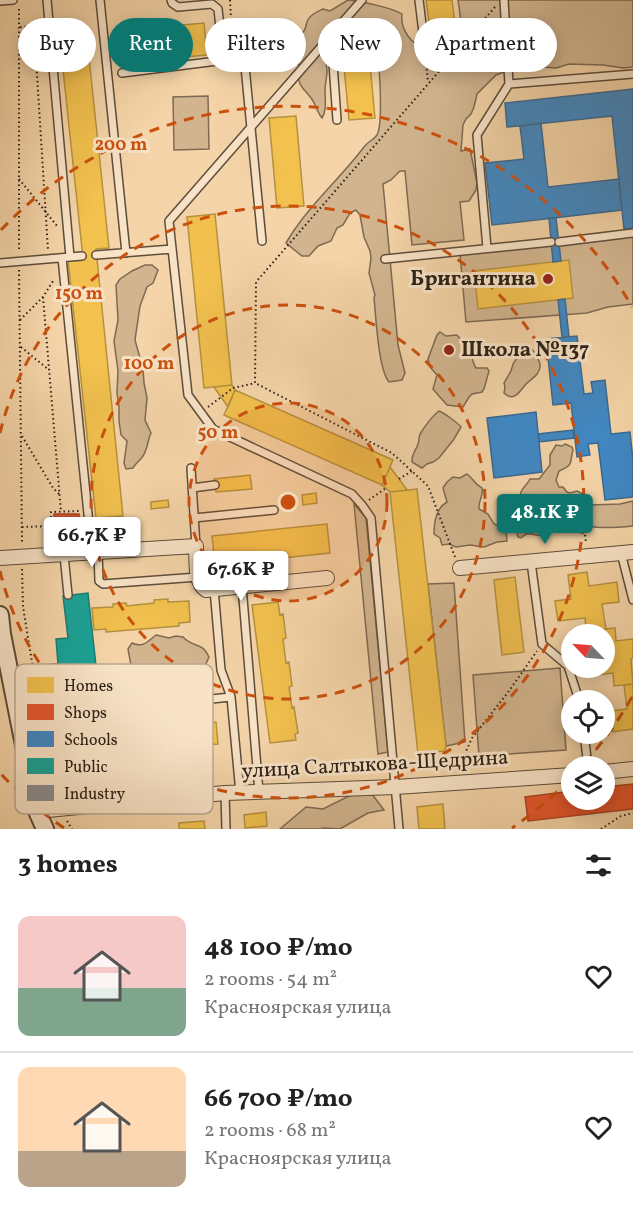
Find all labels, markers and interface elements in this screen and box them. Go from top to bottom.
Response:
chip: Buy [18,18,96,72]
chip: Rent [108,18,193,72]
chip: Filters [205,18,306,72]
chip: New [318,18,402,72]
chip: Apartment [414,18,557,72]
text: 200 m [95,133,147,158]
place label: Бригантина [410,265,536,294]
marker: Бригантина [541,272,555,286]
text: 150 m [55,282,103,307]
place label: Школа №137 [461,336,589,365]
marker: Школа №137 [442,343,456,357]
text: 100 m [124,352,174,377]
text: 50 m [198,421,238,446]
centre of rings [278,492,298,512]
pin: 48.1K ₽ [490,494,600,545]
text: 48.1K ₽ [511,499,579,527]
pin: 66.7K ₽ [37,517,147,568]
text: 66.7K ₽ [58,522,126,550]
pin: 67.6K ₽ [186,551,296,602]
text: 67.6K ₽ [207,556,275,584]
north arrow [561,624,615,678]
map controls [561,624,615,810]
legend [15,664,213,814]
text: Homes [64,676,113,698]
button: locate [561,690,615,744]
text: Shops [64,703,107,725]
text: Schools [64,730,118,752]
street label: улица Салтыкова-Щедрина [241,744,509,786]
button: layers [561,756,615,810]
text: Public [64,757,108,779]
text: Industry [64,784,125,806]
text: 3 homes [18,847,118,883]
icon: filters [582,849,615,882]
text: 48 100 ₽/mo [204,930,353,966]
icon: home [66,940,138,1012]
icon: heart [582,960,615,993]
text: 2 rooms · 54 m² [204,966,337,994]
text: Красноярская улица [204,994,392,1022]
text: 66 700 ₽/mo [204,1081,353,1117]
icon: home [66,1091,138,1163]
icon: heart [582,1111,615,1144]
text: 2 rooms · 68 m² [204,1117,336,1145]
text: Красноярская улица [204,1145,392,1173]

